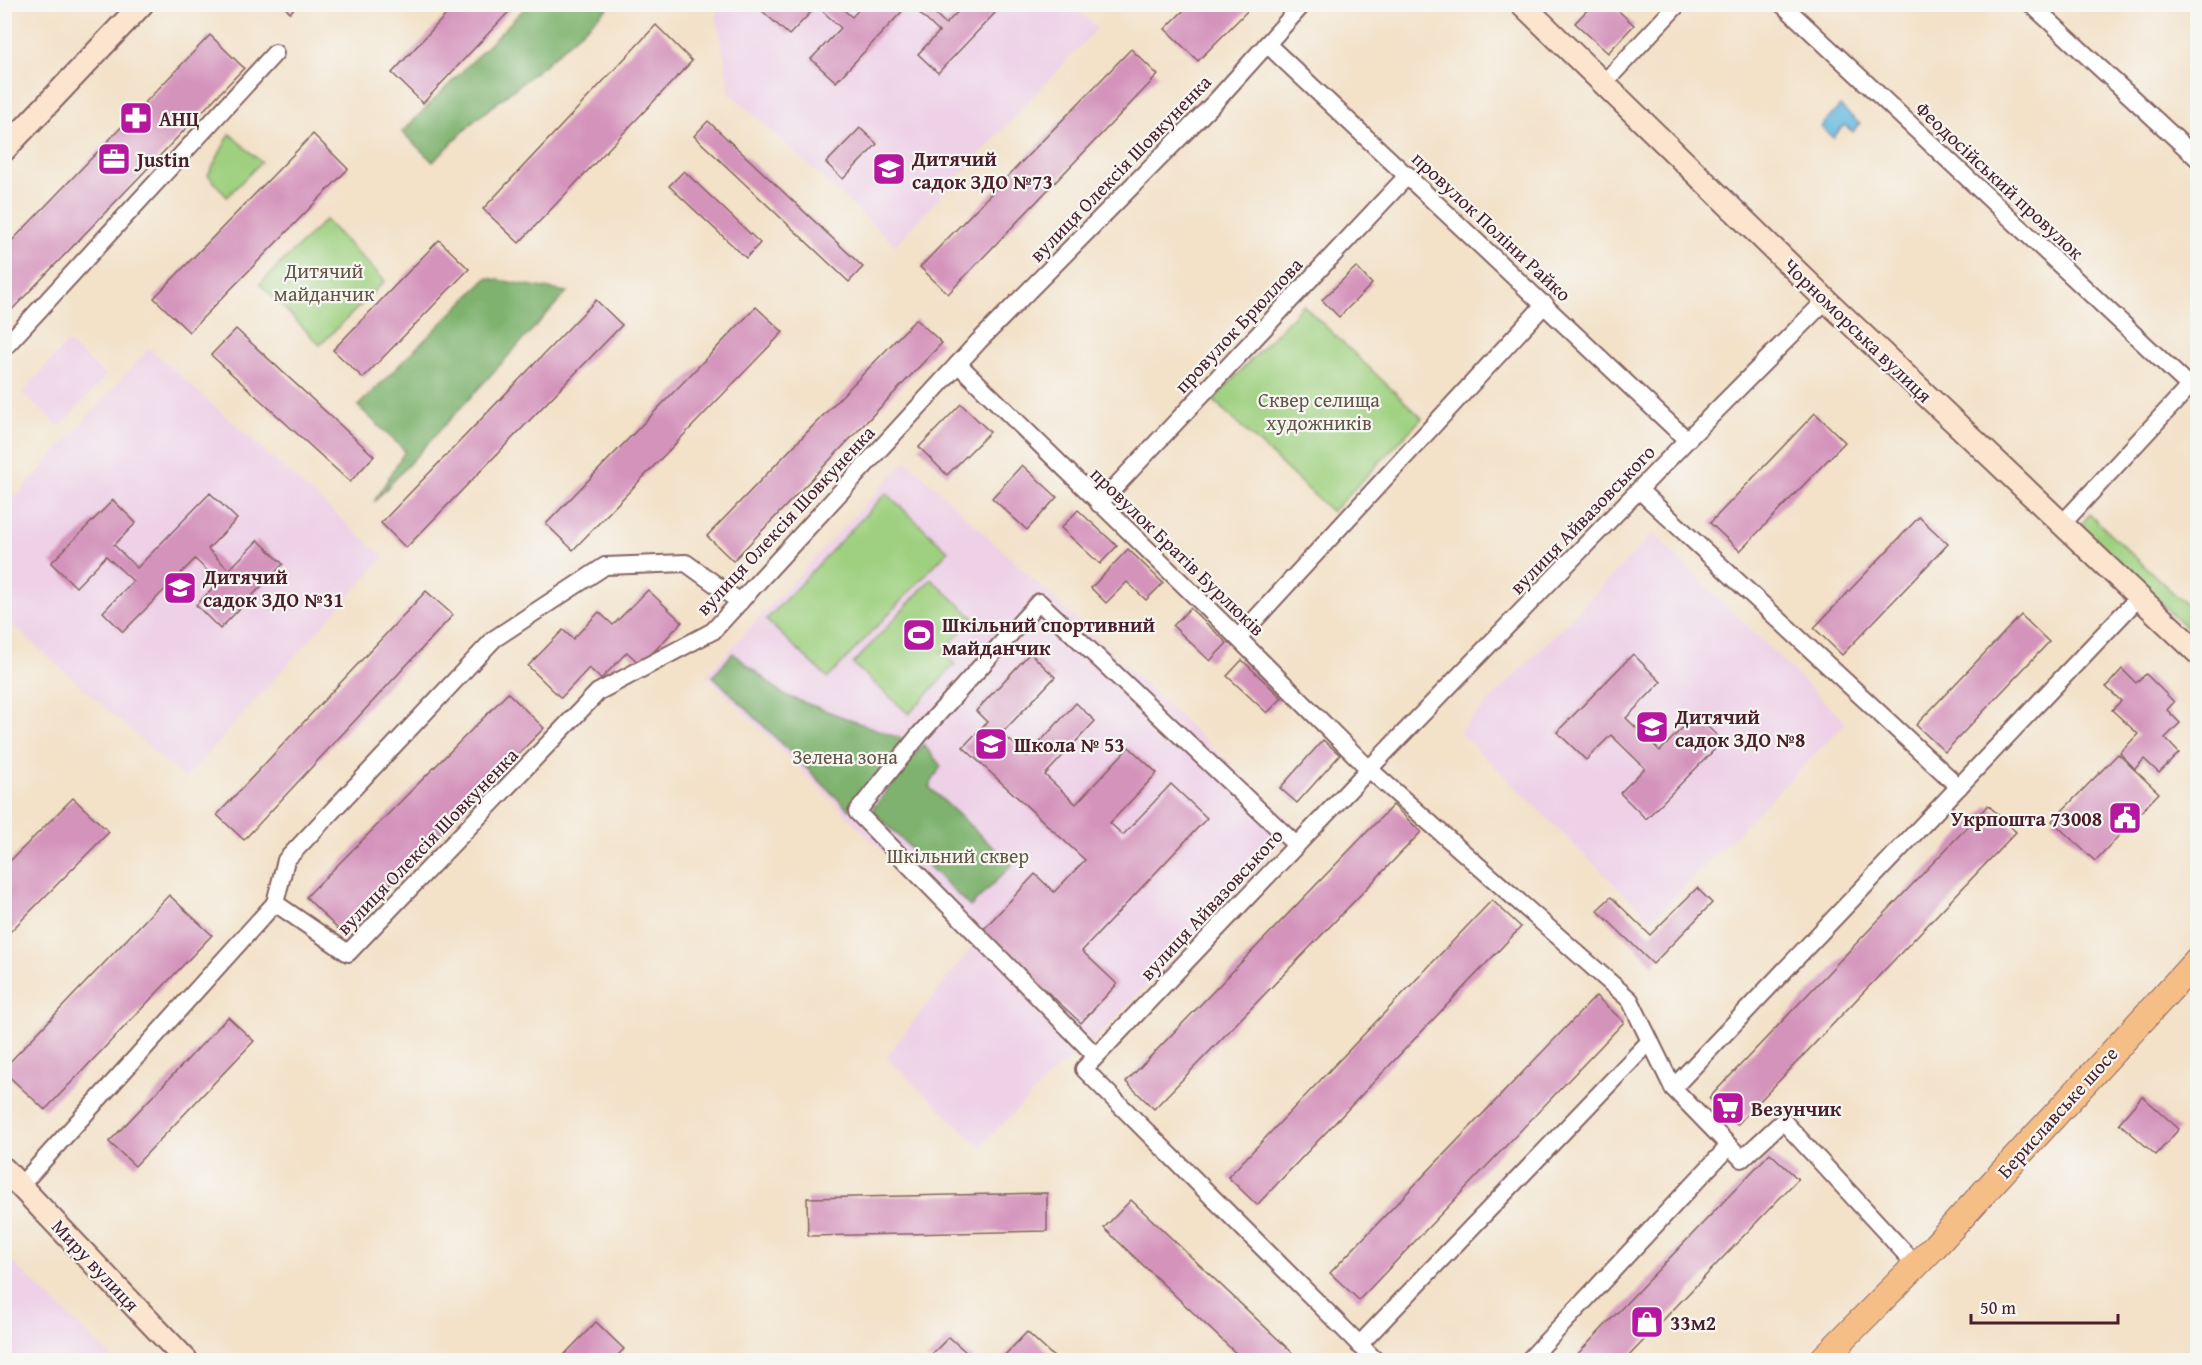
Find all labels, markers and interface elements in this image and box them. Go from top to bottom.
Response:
street label: вулиця Олексія Шовкуненка [1022,67,1218,268]
street label: Феодосійський провулок [1909,94,2091,266]
pharmacy icon: АНЦ [118,100,154,136]
place label: АНЦ [159,104,200,133]
office icon: Justin [96,141,132,177]
place label: Дитячий садок ЗДО №73 [911,144,1053,196]
street label: провулок Поліни Райко [1406,144,1578,308]
place label: Justin [134,145,190,174]
school or university icon: Дитячий садок ЗДО №73 [871,151,907,187]
street label: провулок Брюллова [1167,250,1309,399]
street label: Чорноморська вулиця [1777,251,1939,409]
park label: Дитячий майданчик [274,256,375,308]
park label: Сквер селища художників [1258,385,1380,437]
street label: вулиця Олексія Шовкуненка [689,418,881,622]
street label: вулиця Айвазовського [1503,438,1661,600]
street label: провулок Братів Бурлюків [1084,460,1272,642]
place label: Дитячий садок ЗДО №31 [202,562,344,614]
school or university icon: Дитячий садок ЗДО №31 [162,570,198,606]
place label: Шкільний спортивний майданчик [942,610,1155,662]
sports icon: Шкільний спортивний майданчик [901,617,937,653]
place label: Дитячий садок ЗДО №8 [1674,702,1805,754]
school or university icon: Дитячий садок ЗДО №8 [1634,709,1670,745]
school or university icon: Школа № 53 [973,726,1009,762]
place label: Школа № 53 [1014,730,1125,759]
street label: вулиця Олексія Шовкуненка [329,740,525,941]
park label: Зелена зона [792,742,898,771]
public building icon: Укрпошта 73008 [2107,800,2143,836]
place label: Укрпошта 73008 [1951,804,2102,833]
street label: вулиця Айвазовського [1133,822,1289,986]
park label: Шкільний сквер [887,841,1029,870]
street label: Бериславське шосе [1990,1040,2124,1184]
supermarket icon: Везунчик [1710,1090,1746,1126]
place label: Везунчик [1751,1094,1842,1123]
street label: Миру вулиця [45,1212,147,1318]
scale bar [1971,1287,2118,1325]
text: 50 m [1980,1294,2016,1321]
shop icon: 33м2 [1629,1304,1665,1340]
place label: 33м2 [1670,1308,1716,1337]

